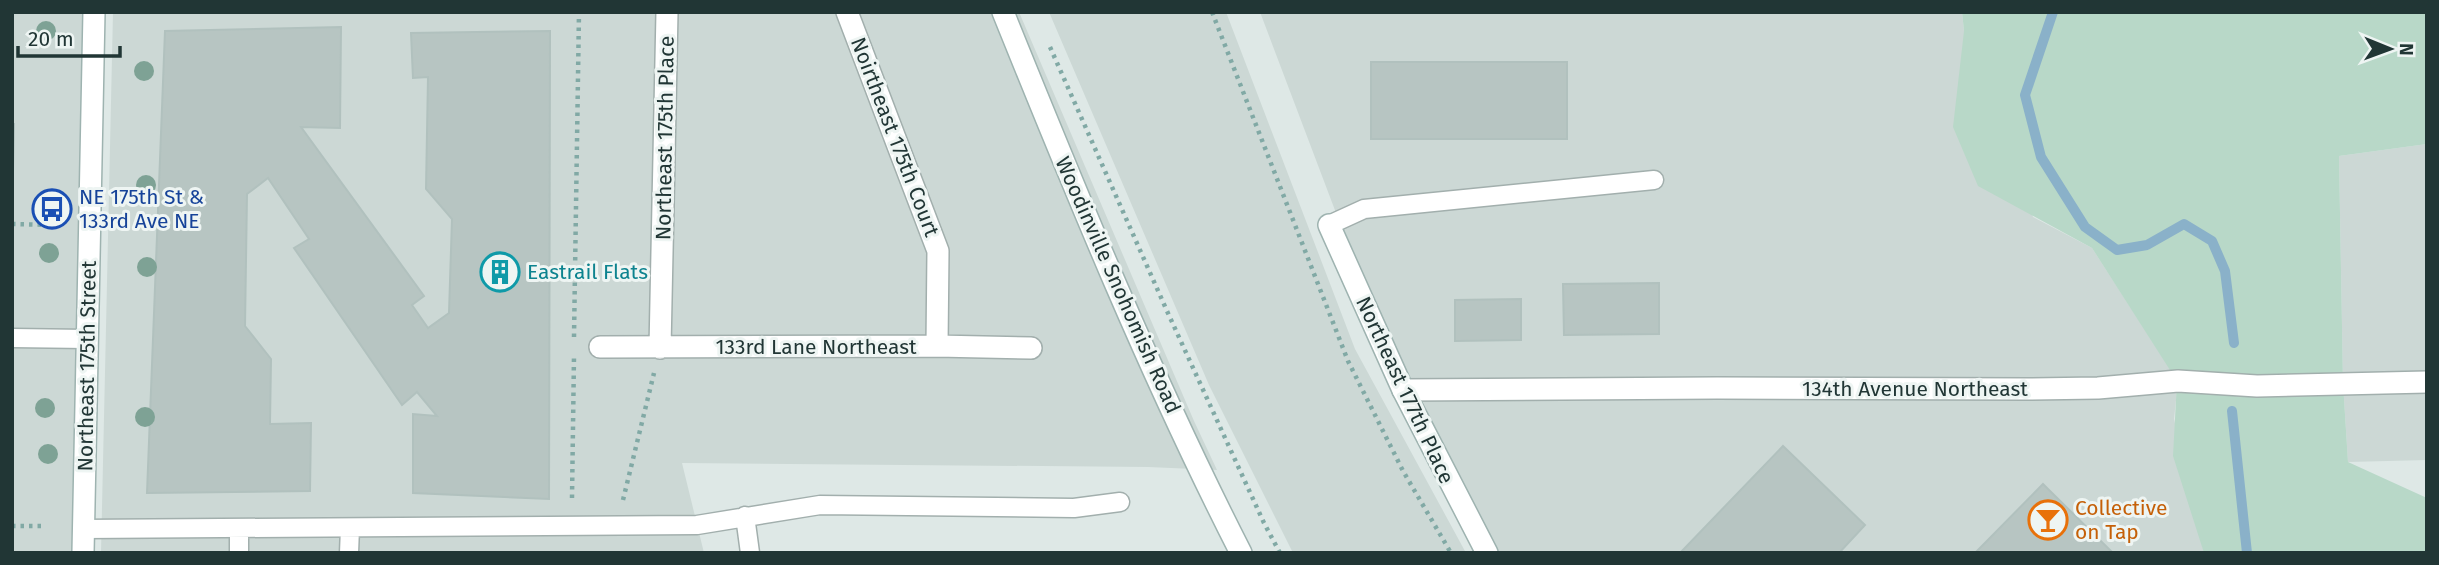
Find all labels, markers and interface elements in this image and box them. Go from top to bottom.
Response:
scale bar [18,14,119,58]
north arrow [2355,14,2425,84]
text: 20 m [28,26,74,52]
street label: Noirtheast 175th Court [845,34,945,241]
street label: Northeast 175th Place [650,36,680,240]
text: N [2395,43,2418,56]
street label: Woodinville Snohomish Road [1050,153,1186,417]
place label: NE 175th St & 133rd Ave NE [79,184,204,234]
bus stop icon: NE 175th St & 133rd Ave NE [31,188,73,230]
building icon: Eastrail Flats [479,251,521,293]
place label: Eastrail Flats [527,259,648,285]
street label: Northeast 175th Street [72,260,102,472]
street label: Northeast 177th Place [1350,292,1460,488]
street label: 133rd Lane Northeast [715,334,917,360]
street label: 134th Avenue Northeast [1802,376,2028,402]
place label: Collective on Tap [2075,495,2167,545]
bar icon: Collective on Tap [2027,499,2069,541]

